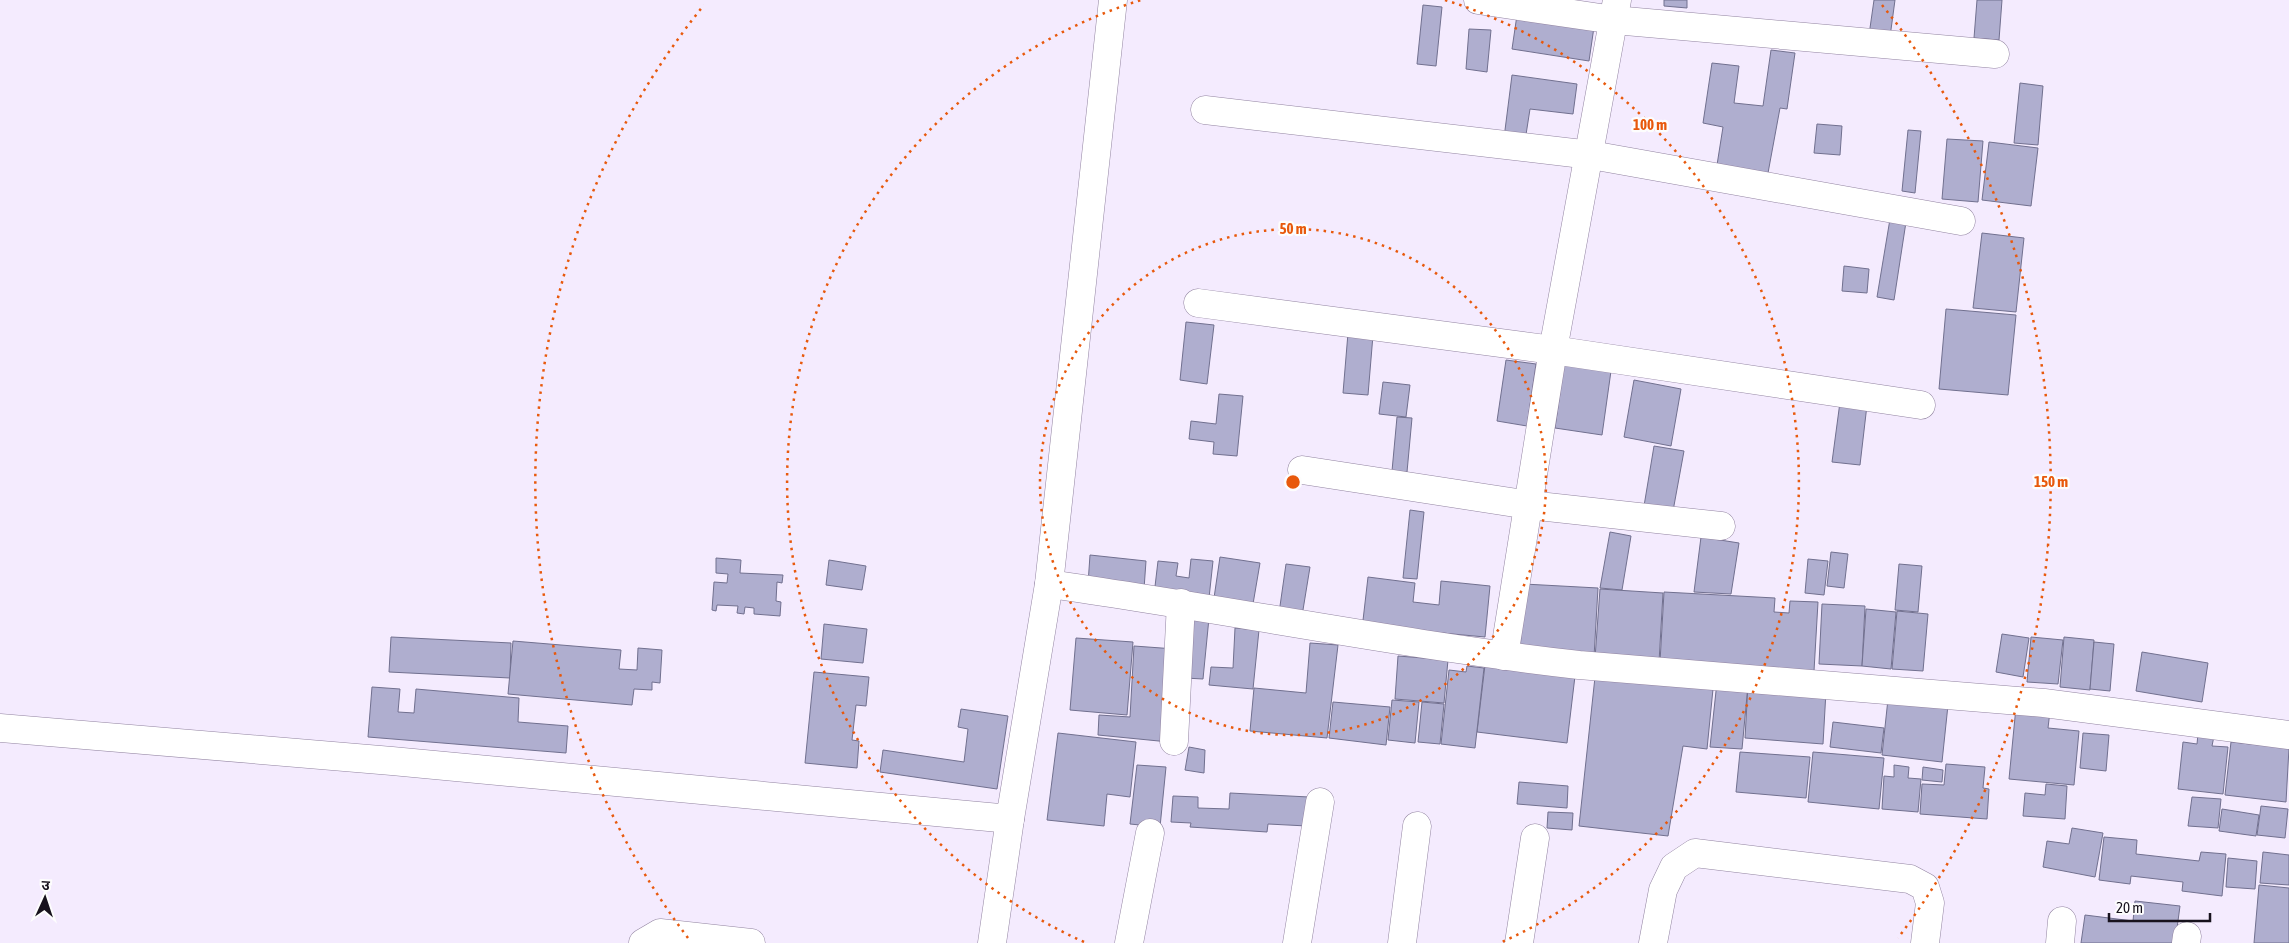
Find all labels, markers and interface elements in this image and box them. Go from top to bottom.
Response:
text: 100 m [1633,116,1667,133]
text: 50 m [1280,220,1307,237]
centre of rings [1284,473,1302,491]
text: 150 m [2034,473,2068,490]
north arrow [20,873,70,923]
text: उ [41,877,51,893]
scale bar [2109,890,2210,922]
text: 20 m [2116,899,2143,916]

